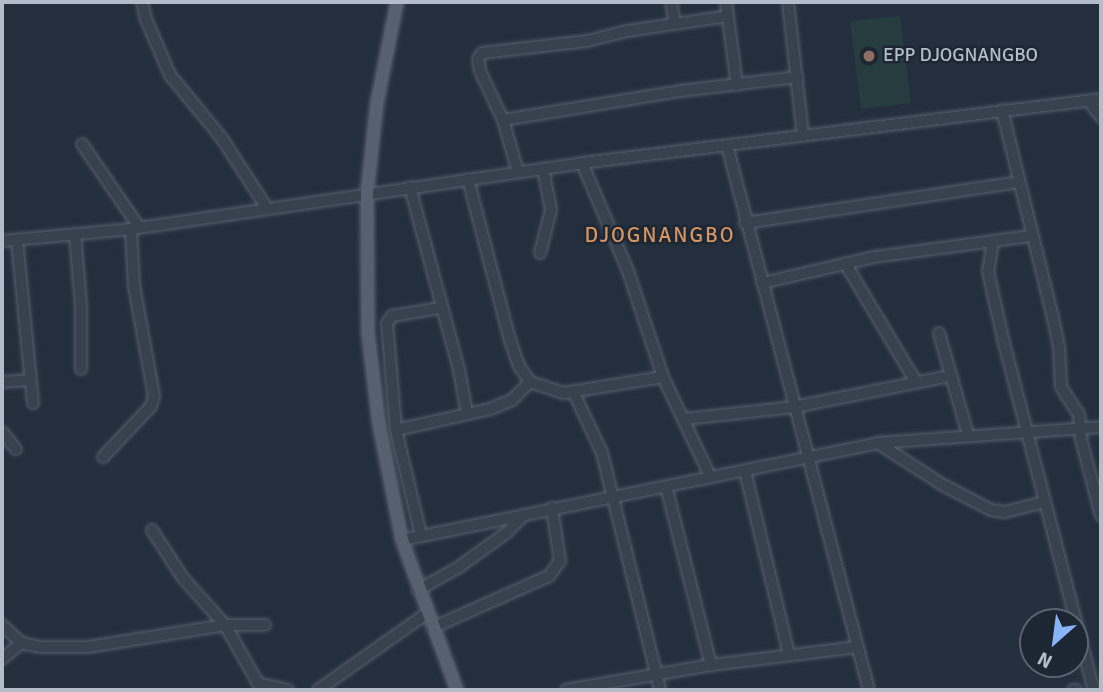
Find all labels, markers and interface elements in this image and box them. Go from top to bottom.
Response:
place label: EPP DJOGNANGBO [883,45,1038,67]
marker: EPP DJOGNANGBO [861,48,877,64]
district label: DJOGNANGBO [586,222,734,248]
north arrow [1019,608,1089,678]
text: N [1034,646,1057,673]

